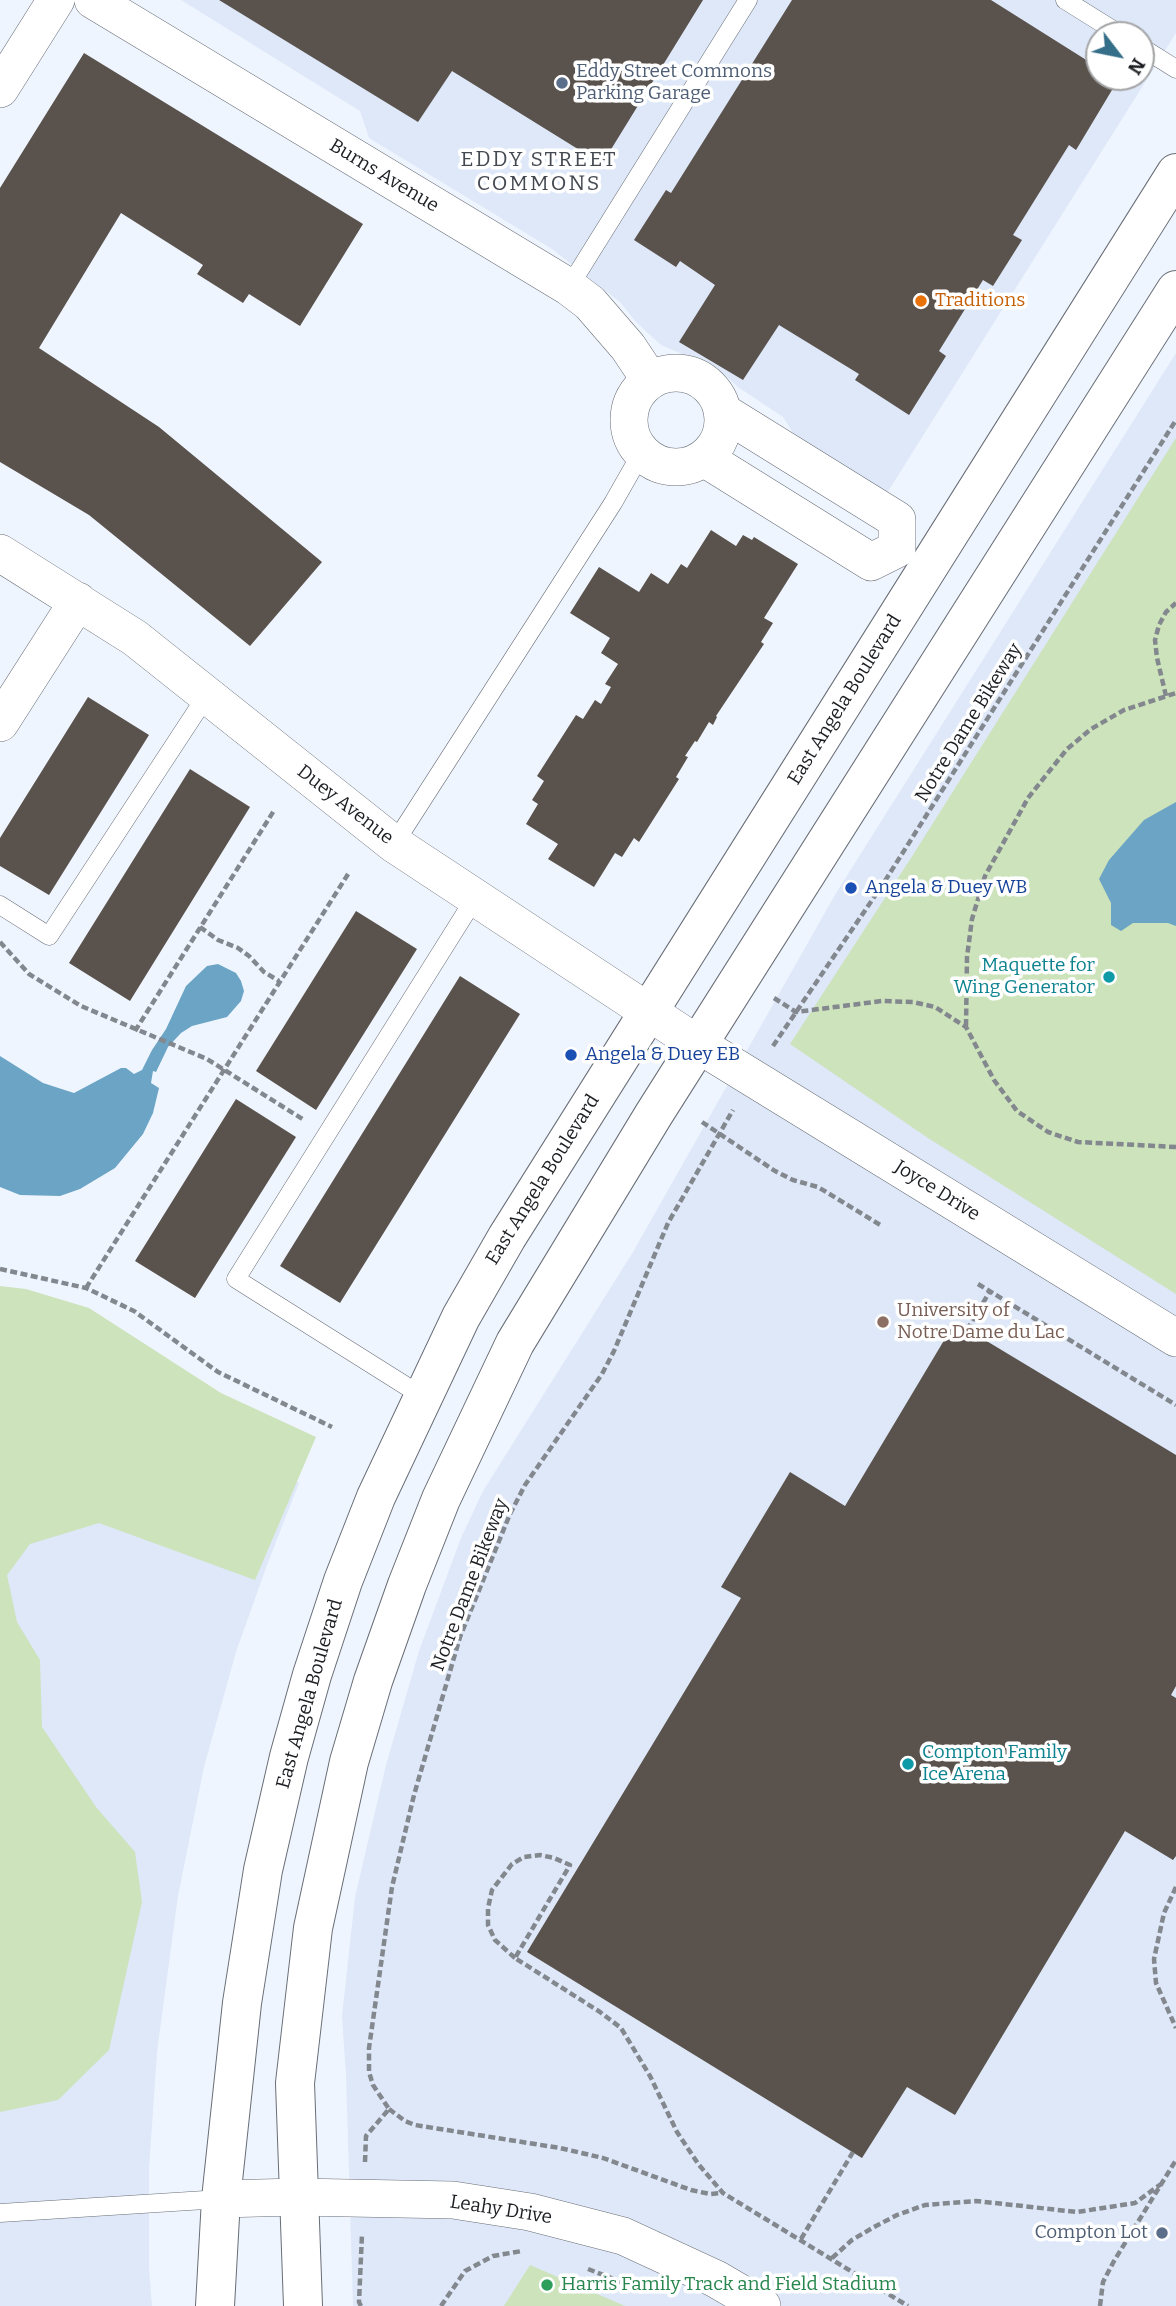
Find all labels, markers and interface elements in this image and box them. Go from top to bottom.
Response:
north arrow [1085,21,1155,91]
text: N [1123,54,1150,79]
place label: Eddy Street Commons Parking Garage [576,61,772,105]
marker: Eddy Street Commons Parking Garage [554,75,570,91]
street label: Burns Avenue [325,134,443,218]
district label: EDDY STREET COMMONS [462,147,616,197]
place label: Traditions [935,290,1025,312]
marker: Traditions [913,293,929,309]
street label: East Angela Boulevard [783,611,907,789]
street label: Notre Dame Bikeway [911,639,1027,807]
street label: Duey Avenue [292,760,398,850]
place label: Angela & Duey WB [865,877,1028,899]
marker: Angela & Duey WB [843,880,859,896]
place label: Maquette for Wing Generator [953,955,1095,999]
marker: Maquette for Wing Generator [1101,969,1117,985]
place label: Angela & Duey EB [585,1044,740,1066]
marker: Angela & Duey EB [563,1047,579,1063]
street label: East Angela Boulevard [481,1091,605,1269]
street label: Joyce Drive [890,1156,984,1226]
place label: University of Notre Dame du Lac [897,1300,1065,1344]
marker: University of Notre Dame du Lac [875,1314,891,1330]
street label: Notre Dame Bikeway [427,1495,513,1675]
street label: East Angela Boulevard [272,1596,348,1792]
place label: Compton Family Ice Arena [922,1742,1067,1786]
marker: Compton Family Ice Arena [900,1756,916,1772]
street label: Leahy Drive [448,2191,554,2229]
place label: Compton Lot [1034,2222,1148,2244]
marker: Compton Lot [1154,2225,1170,2241]
place label: Harris Family Track and Field Stadium [561,2274,897,2296]
marker: Harris Family Track and Field Stadium [539,2277,555,2293]

